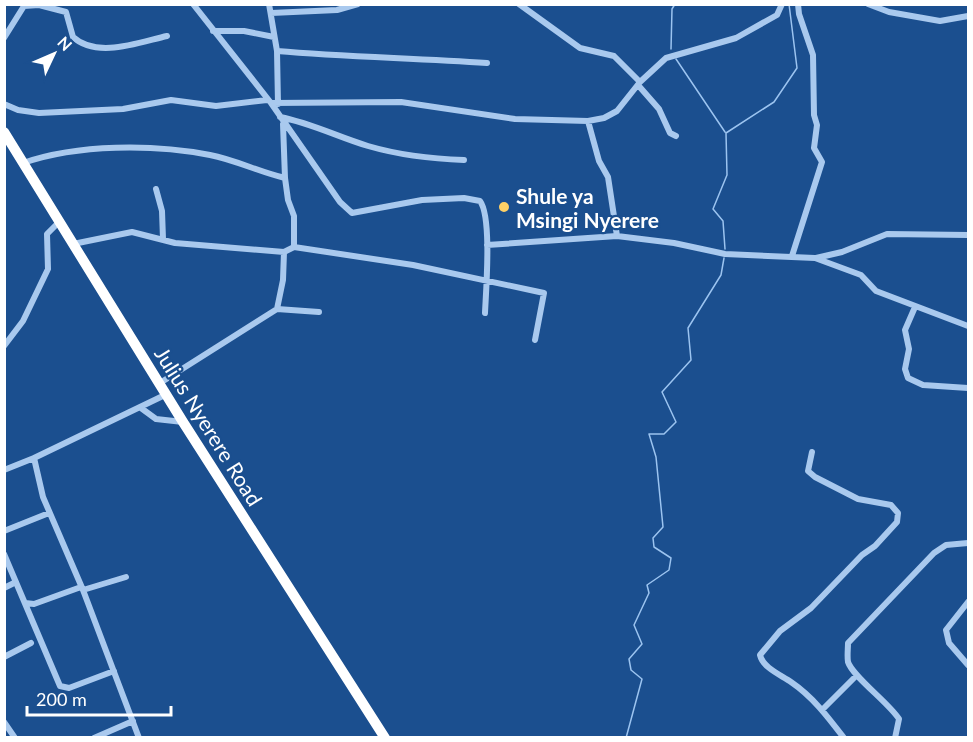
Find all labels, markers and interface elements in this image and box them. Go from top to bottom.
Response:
north arrow [24,24,84,84]
text: N [54,32,76,54]
place label: Shule ya Msingi Nyerere [516,183,659,232]
marker: Shule ya Msingi Nyerere [497,200,511,214]
street label: Julius Nyerere Road [150,342,268,510]
scale bar [27,679,171,717]
text: 200 m [36,688,87,710]

